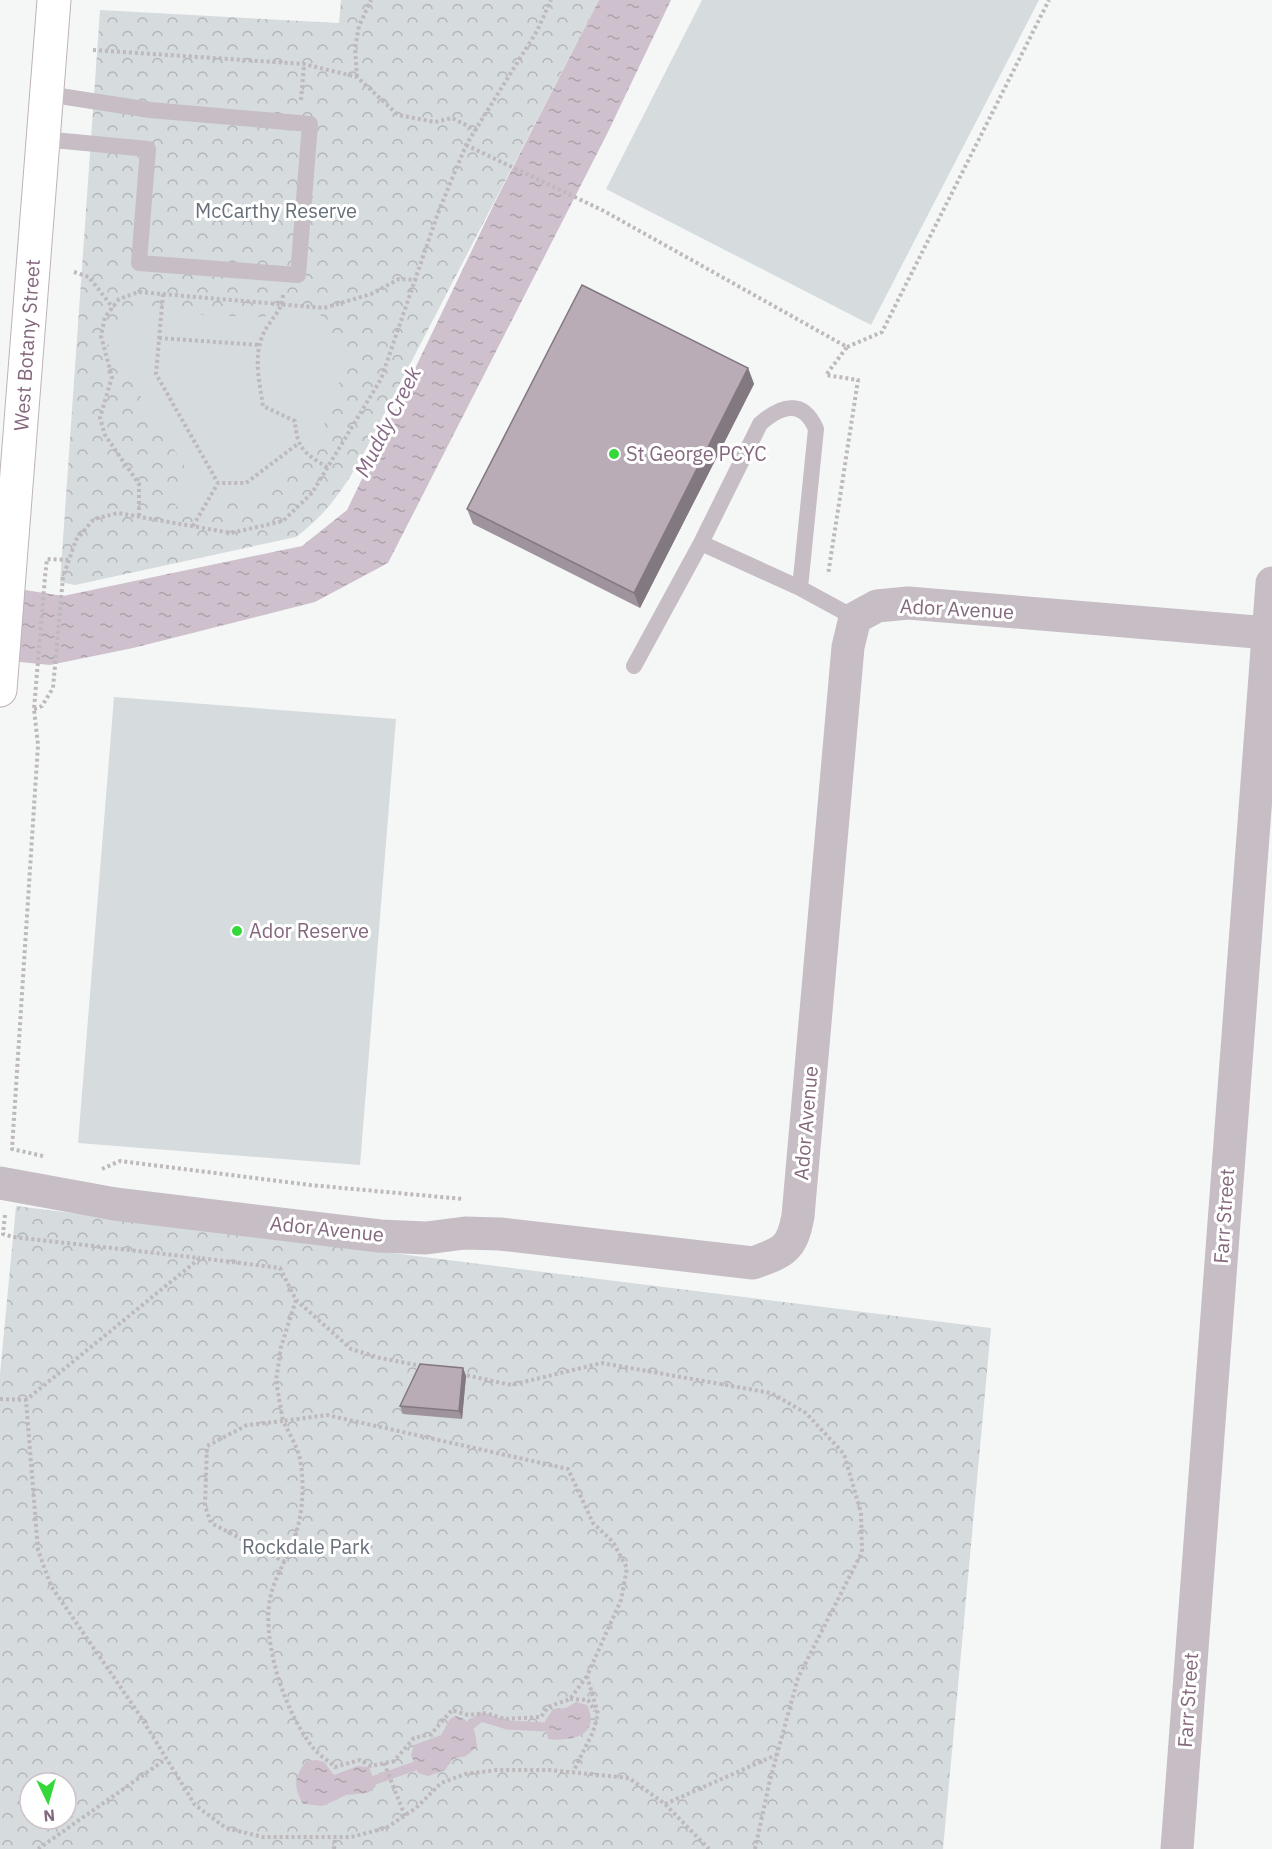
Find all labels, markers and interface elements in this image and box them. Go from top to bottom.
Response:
park label: McCarthy Reserve [195,197,357,224]
street label: West Botany Street [7,258,46,432]
water label: Muddy Creek [347,361,427,482]
place label: St George PCYC [626,440,767,467]
marker: St George PCYC [607,447,621,461]
street label: Ador Avenue [899,592,1015,625]
place label: Ador Reserve [249,917,369,944]
marker: Ador Reserve [230,924,244,938]
street label: Ador Avenue [787,1065,824,1181]
street label: Farr Street [1207,1167,1240,1264]
street label: Ador Avenue [269,1209,385,1248]
park label: Rockdale Park [242,1533,370,1560]
street label: Farr Street [1171,1651,1204,1748]
north arrow [18,1771,78,1831]
text: N [43,1805,56,1826]

